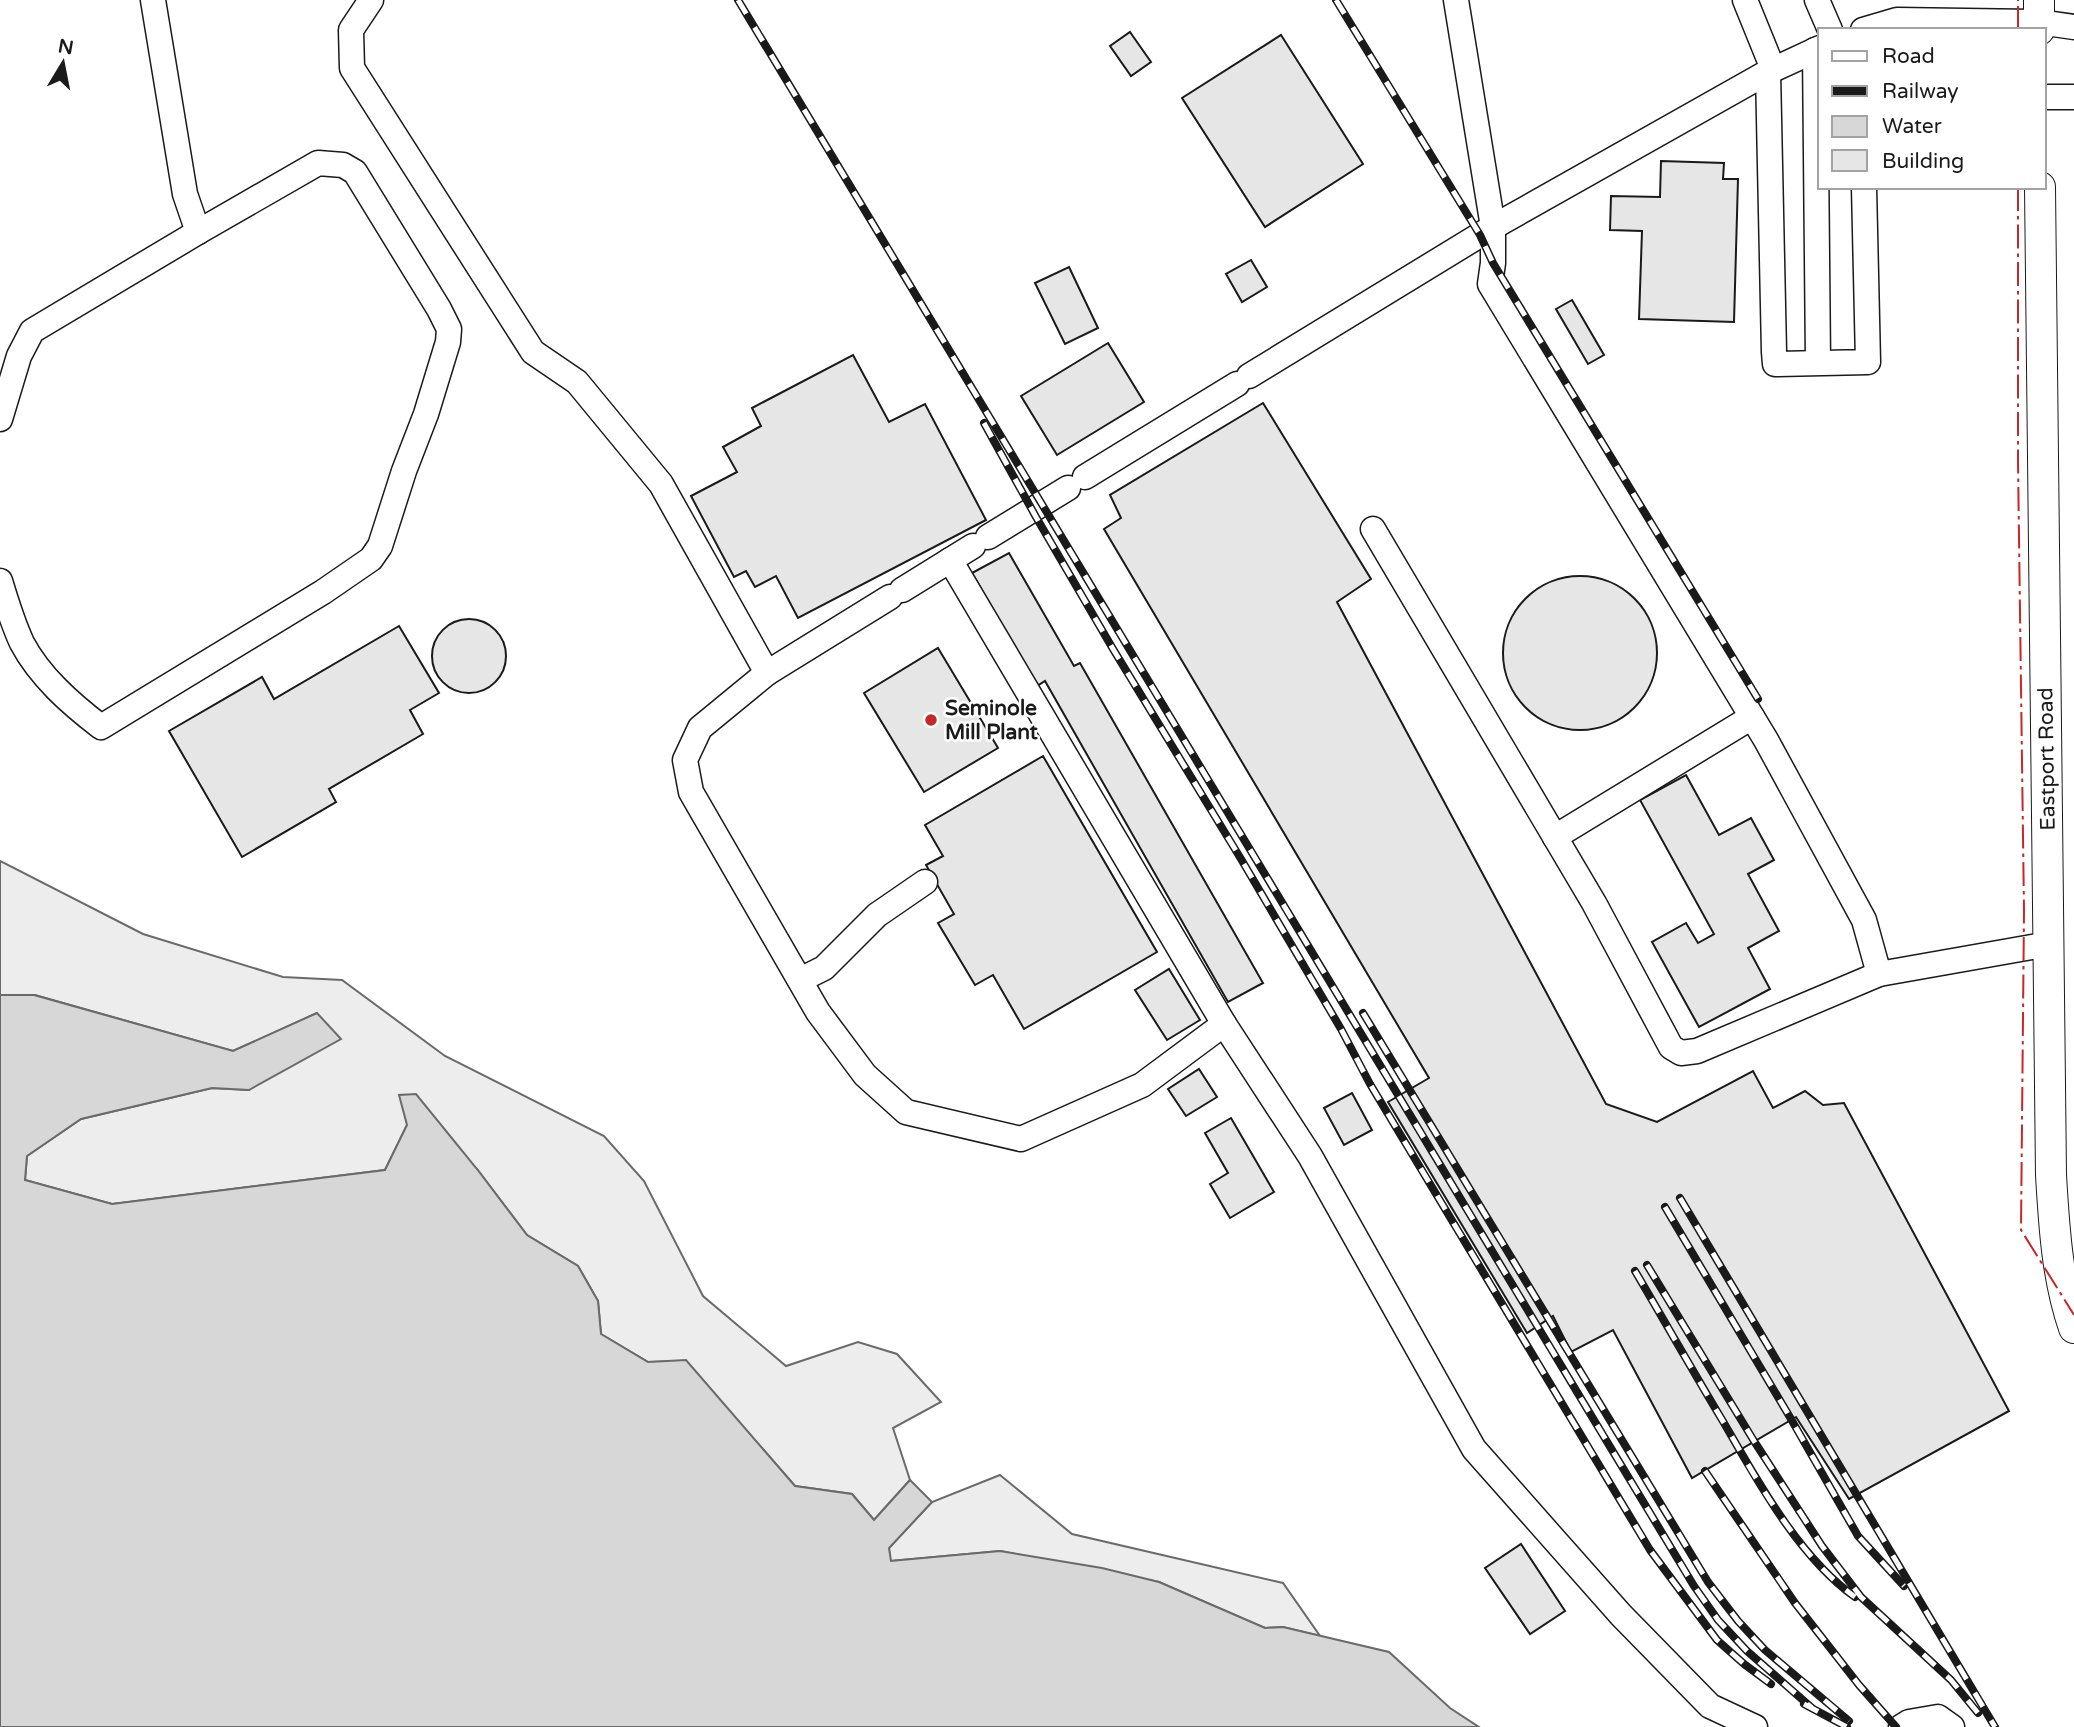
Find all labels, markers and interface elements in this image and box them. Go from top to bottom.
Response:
north arrow [28,28,98,98]
legend [1818,28,2046,189]
text: N [56,35,75,59]
text: Road [1882,44,1935,69]
text: Railway [1882,79,1959,104]
text: Water [1882,114,1942,139]
text: Building [1882,149,1964,174]
street label: Eastport Road [2033,687,2061,831]
place label: Seminole Mill Plant [945,696,1038,745]
marker: Seminole Mill Plant [923,712,939,728]

